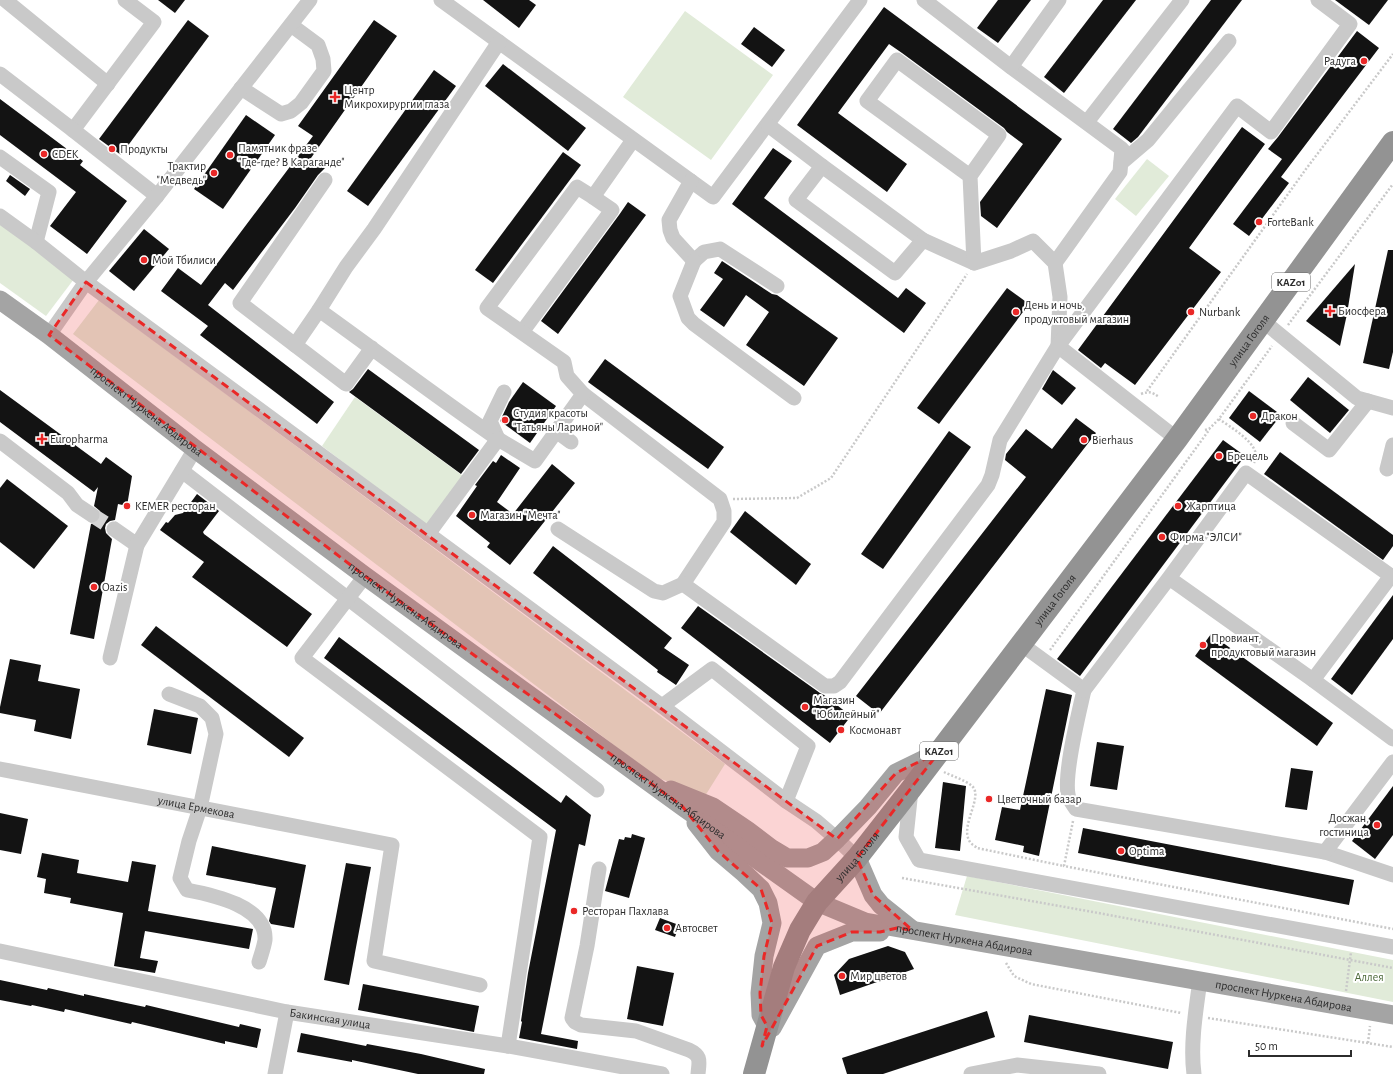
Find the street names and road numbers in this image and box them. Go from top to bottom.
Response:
road number: KАZ01 [1272,273,1310,291]
street label: улица Гоголя [1225,312,1272,370]
street label: проспект Нуркена Абдирова [88,364,205,459]
street label: проспект Нуркена Абдирова [346,560,466,651]
street label: улица Гоголя [1031,572,1078,629]
road number: KАZ01 [920,742,958,760]
street label: проспект Нуркена Абдирова [608,750,728,841]
street label: улица Ермекова [156,794,236,820]
street label: улица Гоголя [832,829,881,885]
street label: проспект Нуркена Абдирова [895,922,1034,958]
street label: проспект Нуркена Абдирова [1214,978,1353,1014]
street label: Бакинская улица [289,1006,372,1031]

